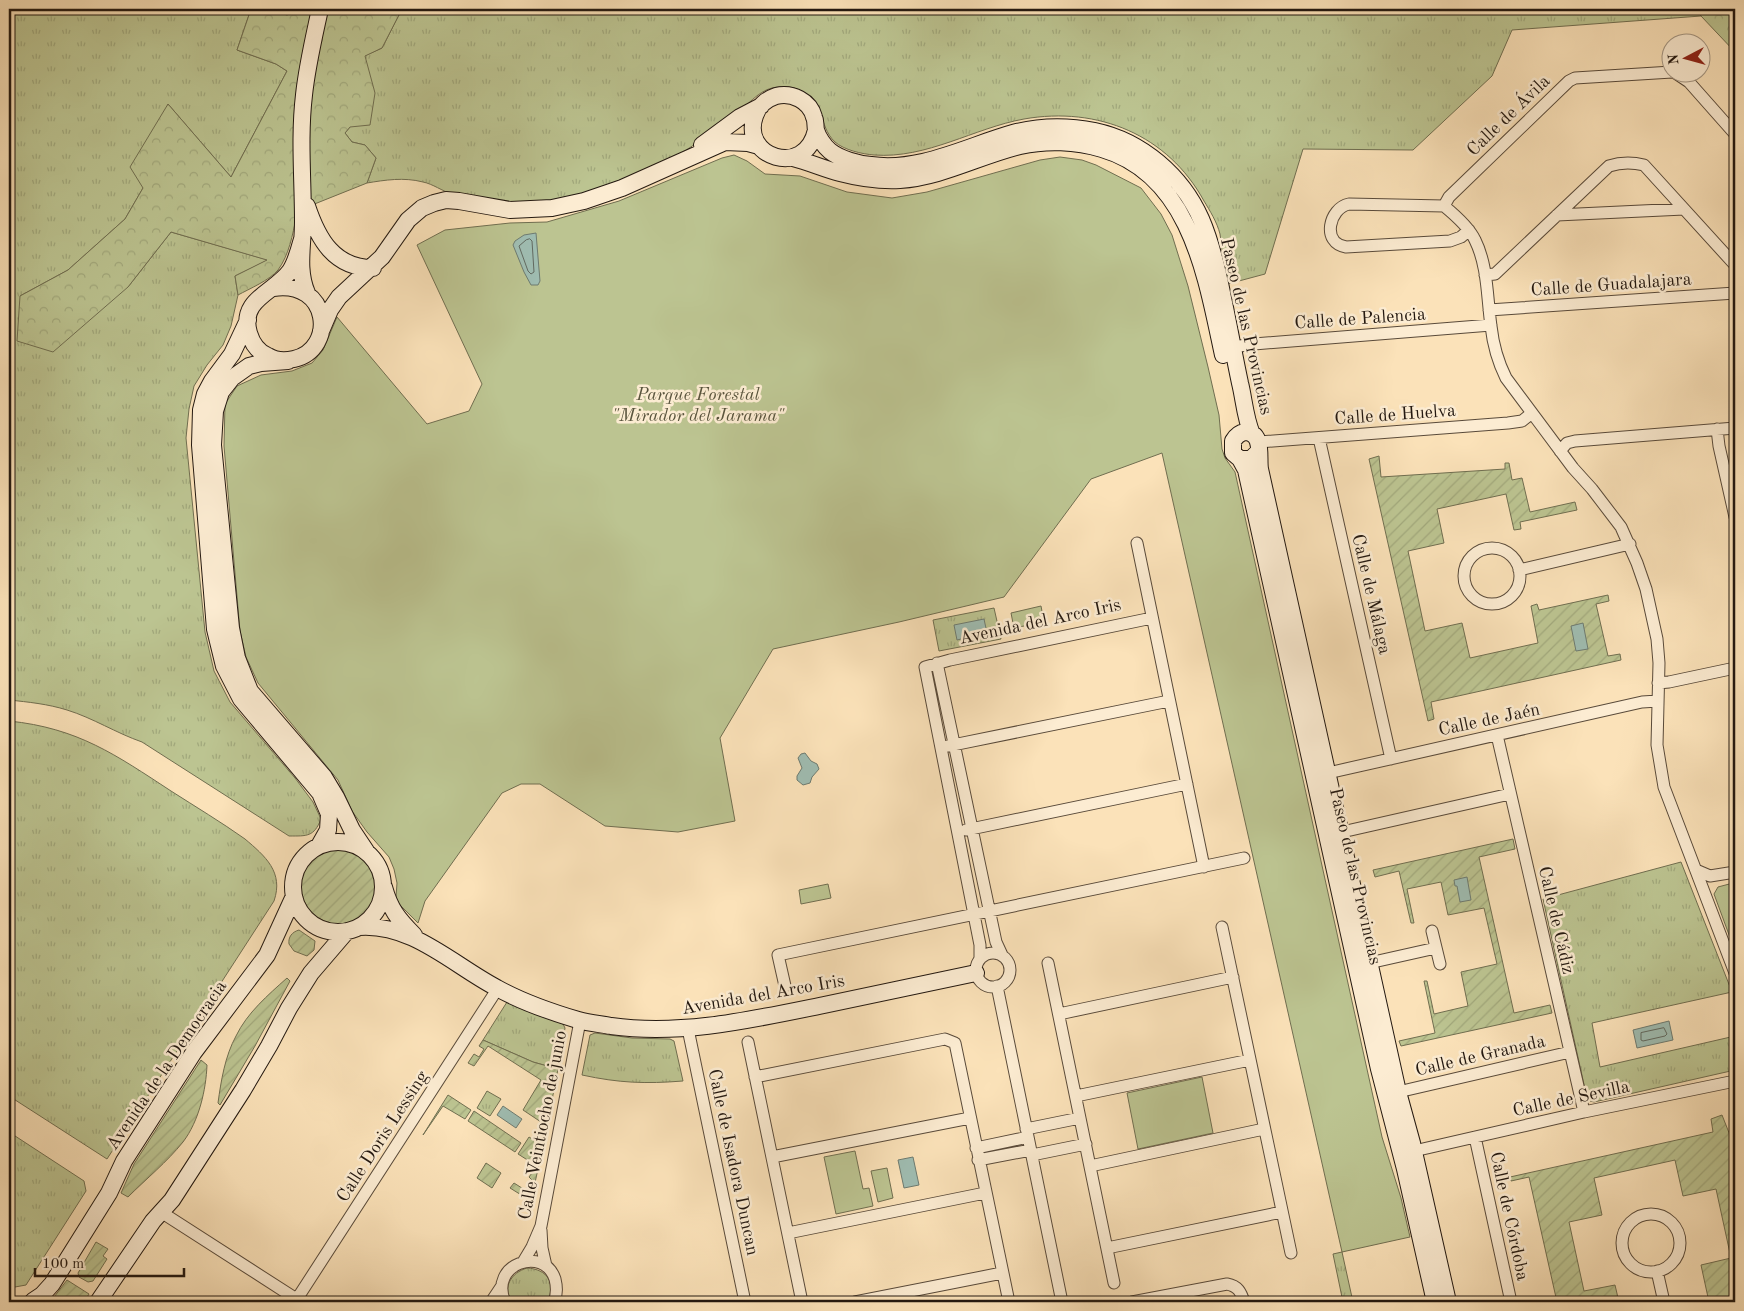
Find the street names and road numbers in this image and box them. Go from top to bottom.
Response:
street label: Calle de Ávila [1461,69,1554,160]
street label: Paseo de las Provincias [1217,236,1275,417]
street label: Calle de Guadalajara [1530,270,1692,300]
street label: Calle de Palencia [1294,305,1426,333]
street label: Calle de Huelva [1334,402,1456,428]
street label: Calle de Málaga [1348,532,1394,656]
street label: Avenida del Arco Iris [958,596,1123,648]
street label: Calle de Jaén [1437,700,1542,740]
street label: Paseo de las Provincias [1326,786,1384,967]
street label: Calle de Cádiz [1535,865,1577,976]
street label: Avenida del Arco Iris [680,972,846,1018]
street label: Avenida de la Democracia [103,977,230,1154]
street label: Calle Veintiocho de junio [516,1029,570,1221]
street label: Calle de Granada [1413,1032,1547,1080]
street label: Calle de Isadora Duncan [704,1067,762,1257]
street label: Calle Doris Lessing [334,1068,432,1205]
street label: Calle de Sevilla [1511,1078,1631,1120]
street label: Calle de Córdoba [1487,1150,1532,1282]

